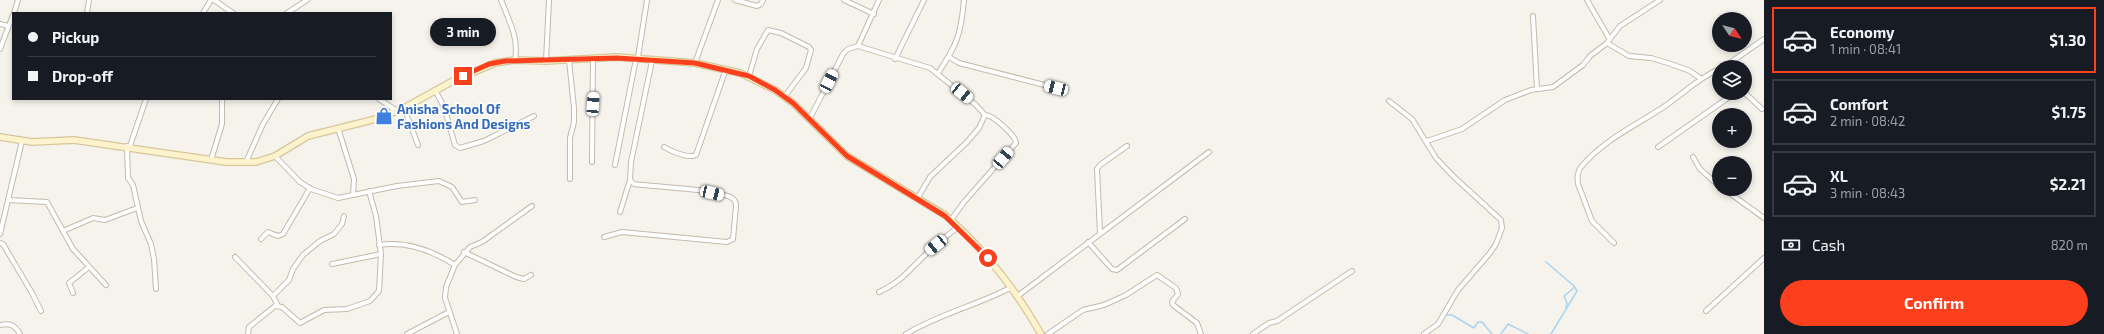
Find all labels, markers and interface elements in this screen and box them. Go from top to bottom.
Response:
north arrow [1712,12,1752,52]
map controls [1712,12,1752,196]
callout: 3 min [430,18,496,46]
icon: car [1782,22,1818,58]
text: Economy [1830,23,1895,41]
text: 3 min [446,24,480,40]
text: Pickup [52,28,99,46]
text: $1.30 [2049,31,2086,49]
text: 1 min · 08:41 [1830,41,1901,57]
button: layers [1712,60,1752,100]
text: Drop-off [52,67,113,85]
route end [454,67,472,85]
car [818,68,840,94]
car [1043,79,1069,97]
car [949,81,975,105]
car [586,92,600,116]
icon: car [1782,94,1818,130]
text: Comfort [1830,95,1888,113]
place label: Anisha School Of Fashions And Designs [397,101,531,132]
text: $1.75 [2051,103,2086,121]
shop icon: Anisha School Of Fashions And Designs [374,106,394,126]
button: + [1712,108,1752,148]
text: 2 min · 08:42 [1830,113,1905,129]
car [991,145,1015,171]
button: − [1712,156,1752,196]
icon: car [1782,166,1818,202]
text: XL [1830,167,1848,185]
text: $2.21 [2050,175,2086,193]
car [699,184,725,202]
text: 3 min · 08:43 [1830,185,1905,201]
car [923,233,949,257]
icon: cash [1780,234,1802,256]
text: Cash [1812,236,1845,254]
text: 820 m [2051,237,2088,253]
route start [979,249,997,267]
button: Confirm [1780,280,2088,326]

